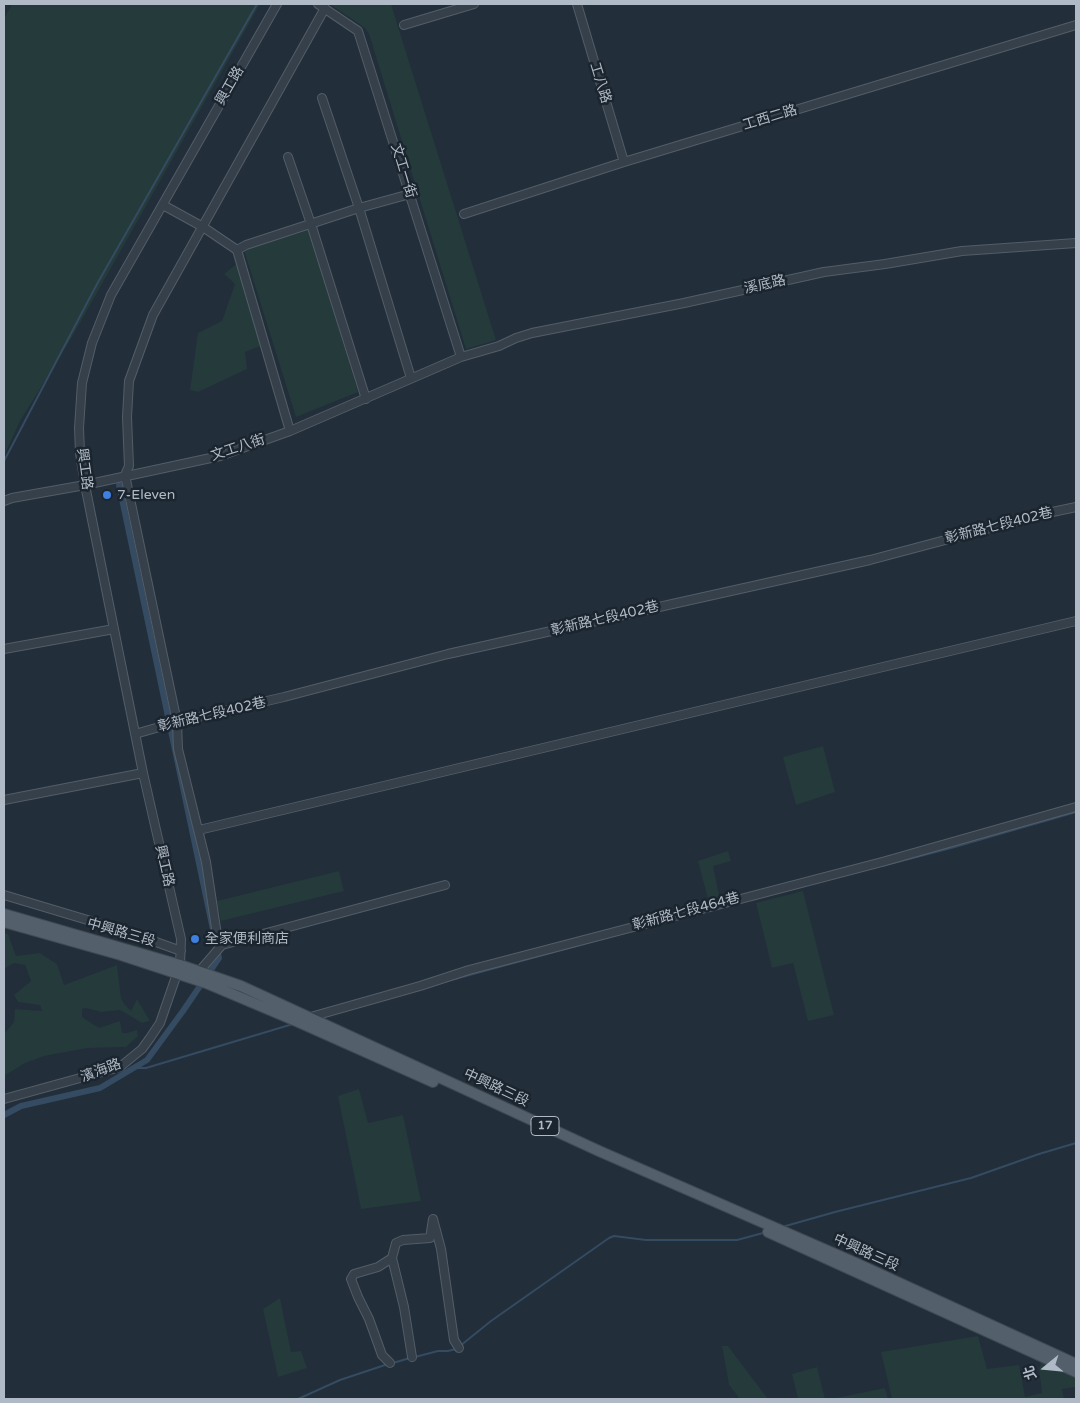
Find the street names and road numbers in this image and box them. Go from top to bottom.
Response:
street label: 工八路 [586,60,614,106]
street label: 興工路 [212,64,248,108]
street label: 工西二路 [741,102,799,134]
street label: 文工一街 [387,142,419,200]
street label: 溪底路 [743,272,787,298]
street label: 文工八街 [209,431,267,465]
street label: 興工路 [73,447,95,491]
street label: 彰新路七段402巷 [943,504,1055,548]
street label: 彰新路七段402巷 [549,598,661,640]
street label: 彰新路七段402巷 [156,694,268,736]
street label: 興工路 [151,844,177,888]
street label: 彰新路七段464巷 [631,890,741,934]
street label: 中興路三段 [85,915,157,951]
street label: 濱海路 [78,1056,124,1086]
street label: 中興路三段 [461,1066,531,1110]
road number: 17 [531,1116,559,1136]
street label: 中興路三段 [831,1231,901,1275]

